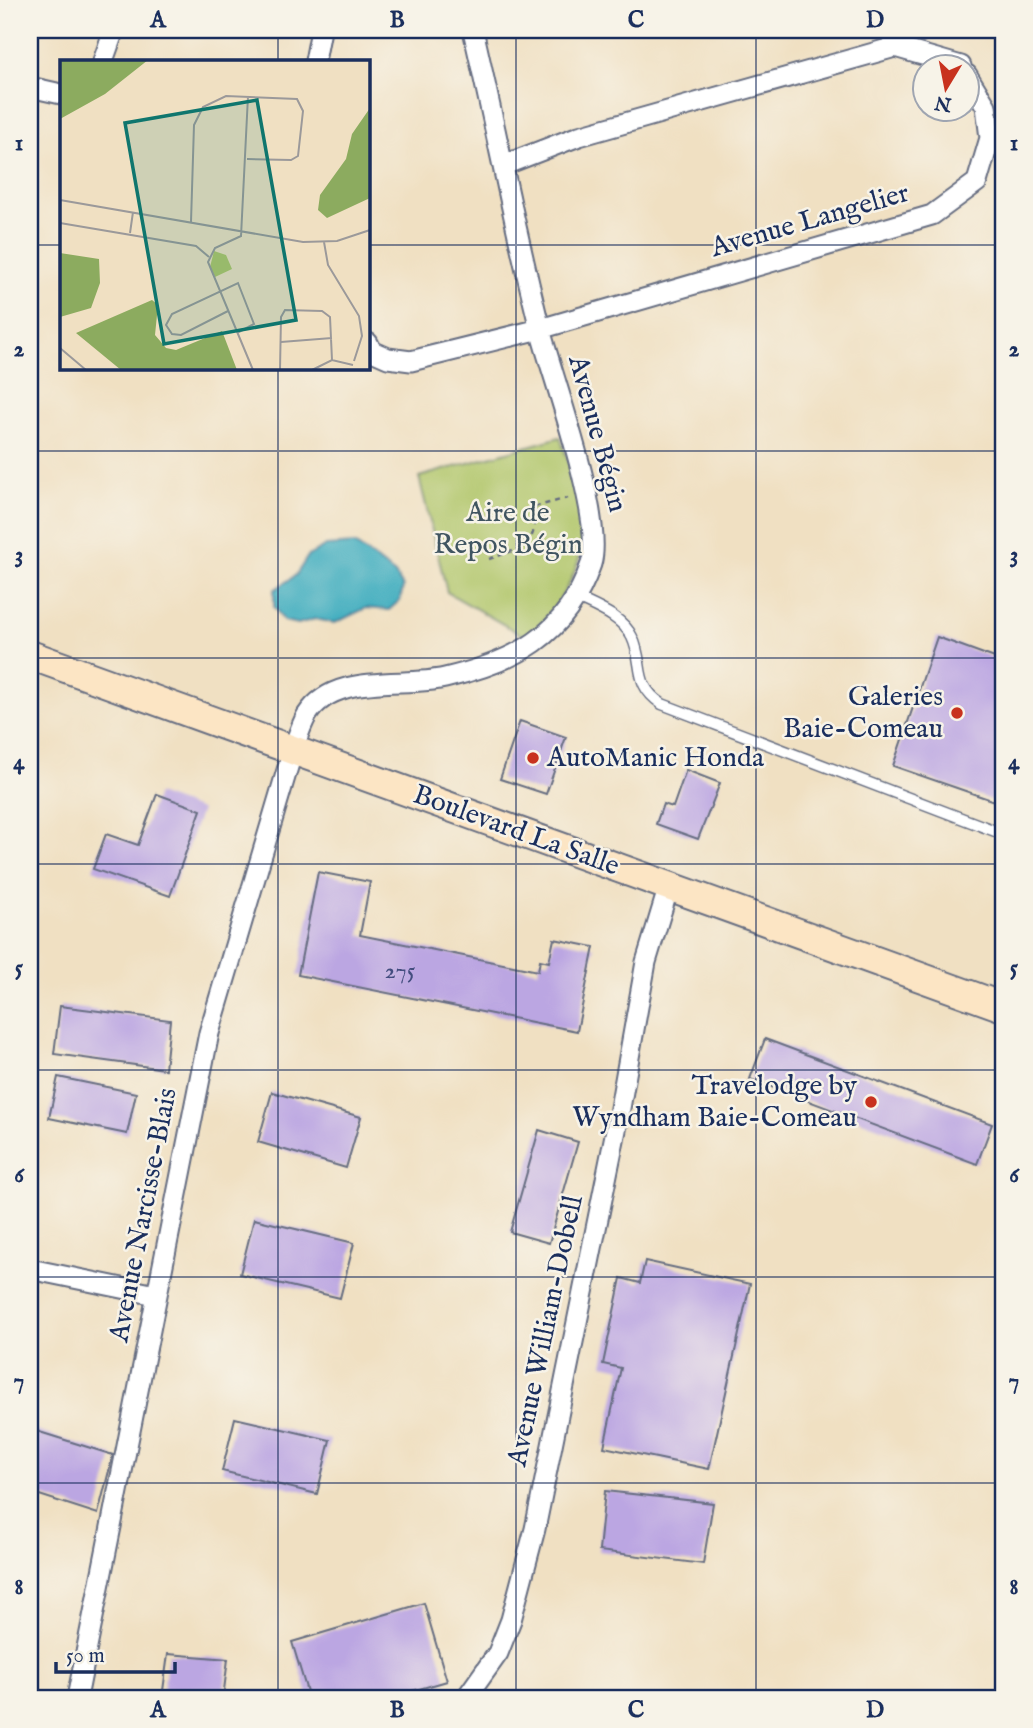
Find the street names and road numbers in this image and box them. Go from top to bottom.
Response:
street label: Avenue Langelier [706,176,913,266]
street label: Avenue Bégin [559,351,635,516]
street label: Boulevard La Salle [408,777,624,885]
street label: Avenue Narcisse-Blais [102,1085,186,1346]
street label: Avenue William-Dobell [500,1192,592,1471]

